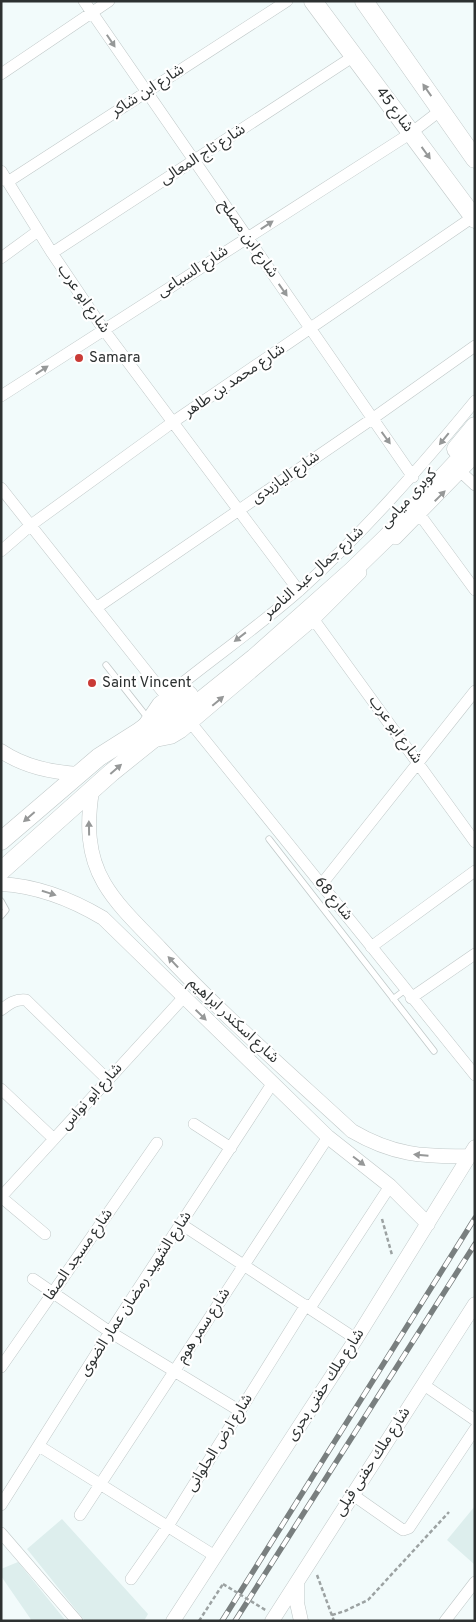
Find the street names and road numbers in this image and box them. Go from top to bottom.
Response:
street label: شارع ابن شاكر [107,60,189,123]
street label: شارع 45 [370,84,417,137]
street label: شارع تاج المعالى [157,120,250,190]
street label: شارع ابن مصلح [213,196,282,283]
street label: شارع السباعى [154,242,233,303]
street label: شارع ابو عرب [52,261,114,338]
street label: شارع محمد بن طاهر [180,340,290,423]
street label: شارع اليازيدى [248,447,325,509]
street label: كوبرى ميامى [377,465,442,533]
street label: شارع جمال عبد الناصر [259,523,369,625]
street label: شارع ابو عرب [363,692,426,768]
street label: شارع 68 [309,873,357,926]
street label: شارع اسكندر ابراهيم [183,974,283,1069]
street label: شارع ابو نواس [57,1059,128,1135]
street label: شارع مسجد الصفا [40,1205,119,1305]
street label: شارع الشهيد رمضان عمار الضوى [76,1208,197,1381]
street label: شارع سمر هوم [173,1285,236,1368]
street label: شارع ملك حفنى بحرى [283,1325,370,1445]
street label: شارع ارض الحلوانى [182,1390,259,1496]
street label: شارع ملك حفنى قبلى [331,1404,416,1520]

